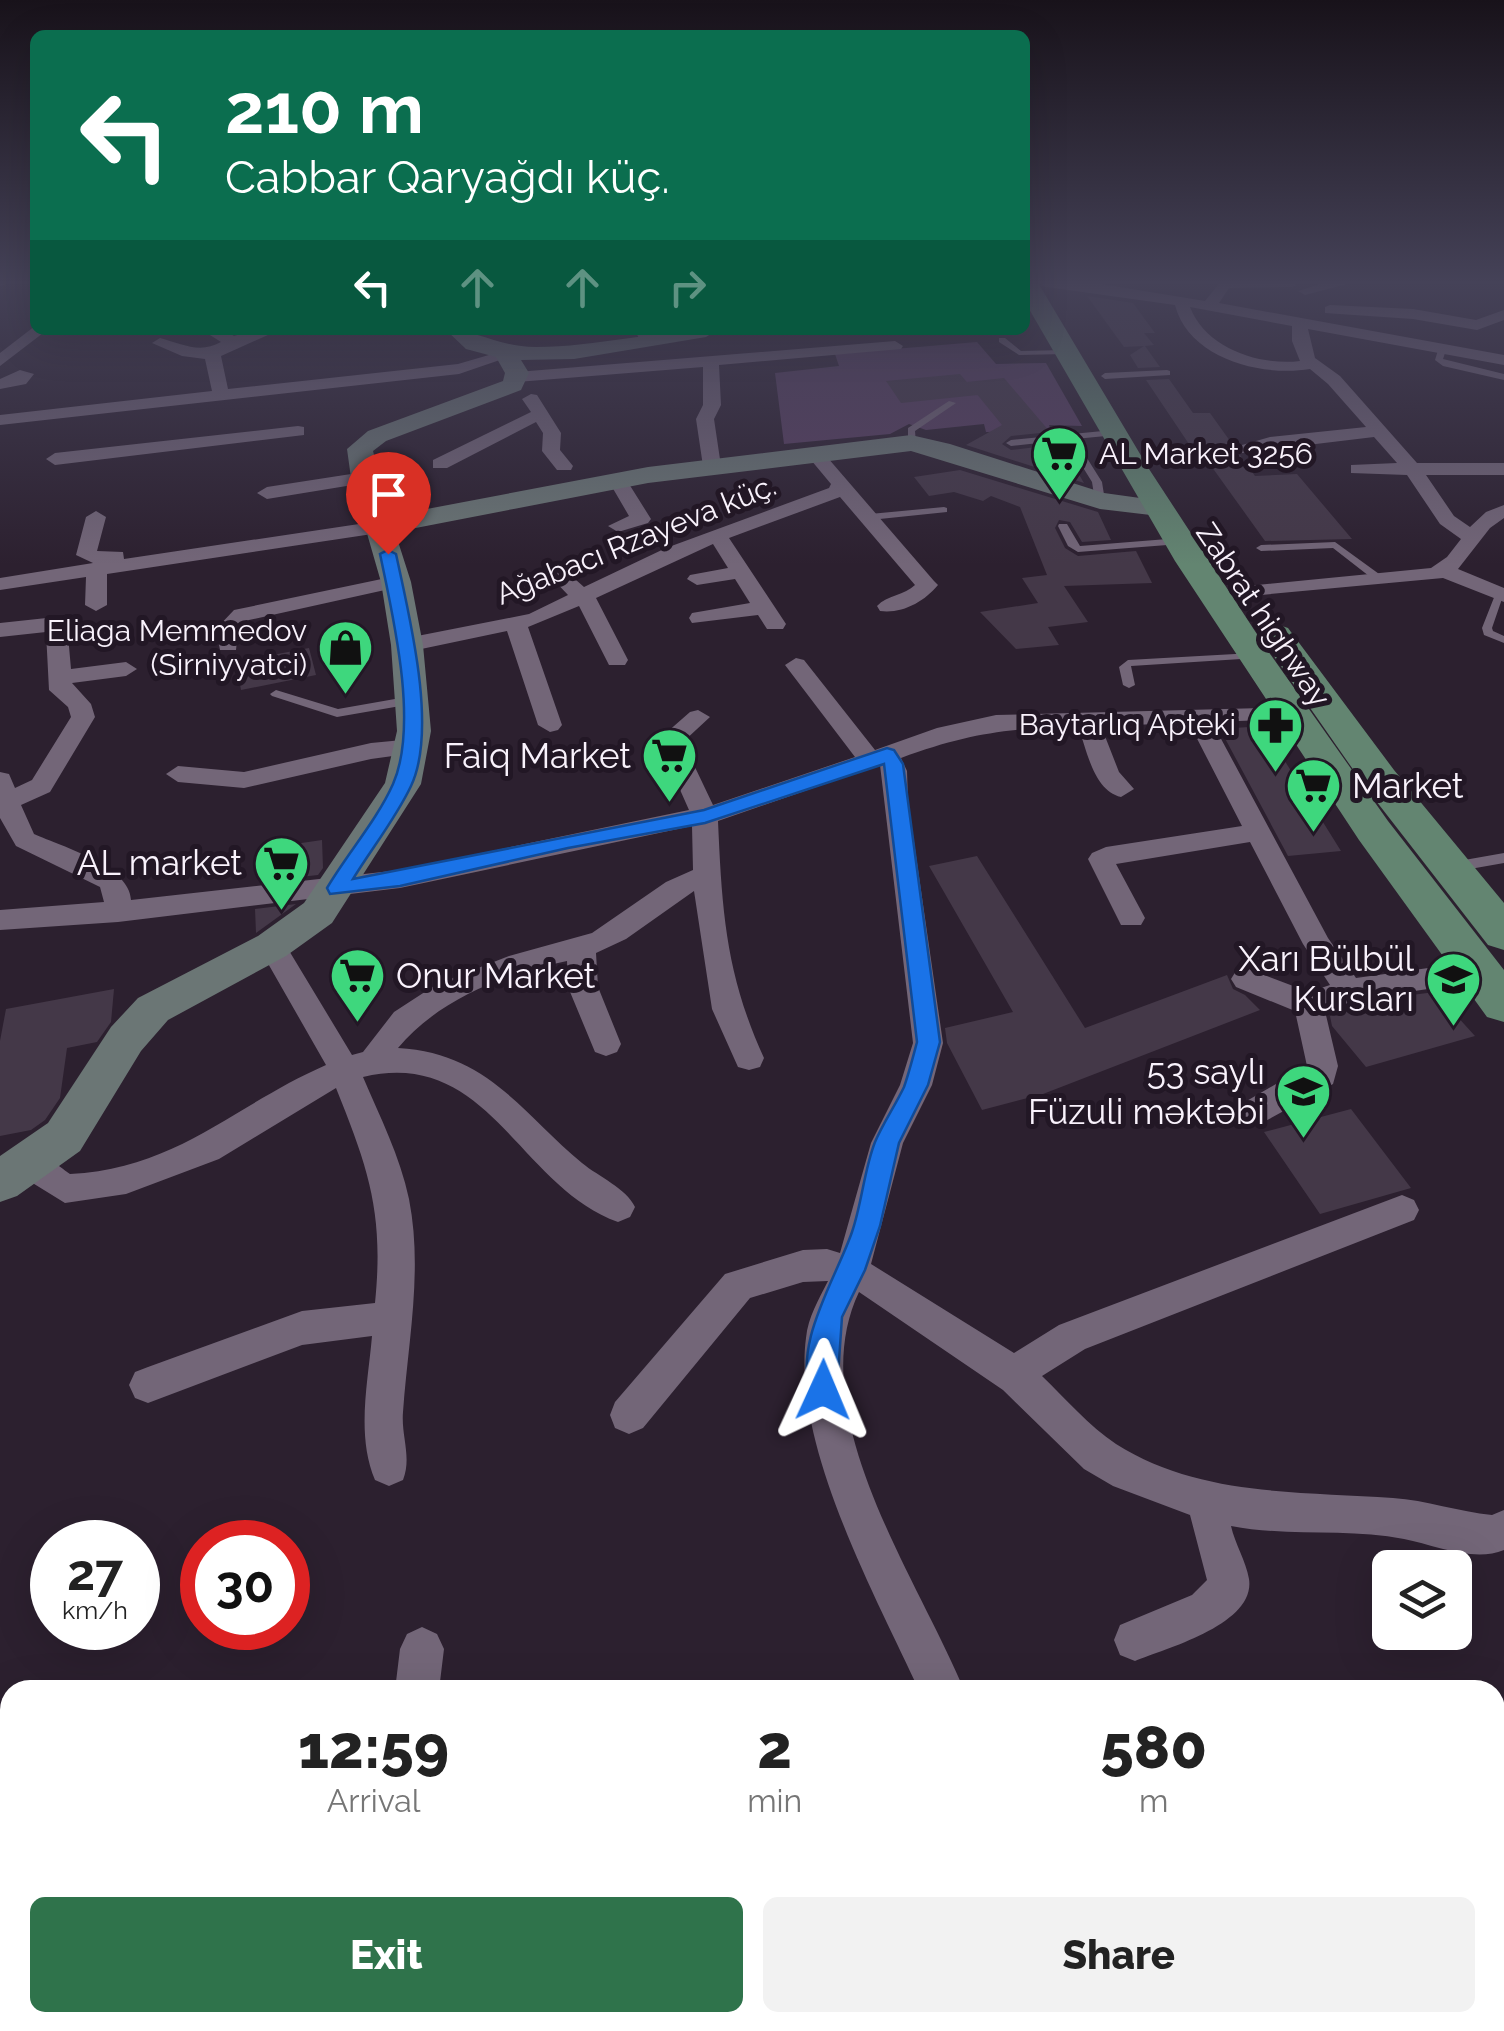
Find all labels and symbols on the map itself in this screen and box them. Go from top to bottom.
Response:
supermarket icon: AL Market 3256 [1030,424,1090,503]
place label: AL Market 3256 [1099,436,1313,471]
pin [346,452,431,555]
street label: Ağabacı Rzayeva küç. [491,467,781,612]
street label: Zabrat highway [1189,516,1338,713]
place label: Eliaga Memmedov (Sirniyyatci) [47,613,307,682]
shop icon: Eliaga Memmedov (Sirniyyatci) [316,618,376,697]
pharmacy icon: Baytarlıq Apteki [1245,695,1305,774]
place label: Baytarlıq Apteki [1019,707,1236,742]
supermarket icon: Faiq Market [640,726,700,805]
place label: Faiq Market [444,735,631,776]
supermarket icon: Market [1283,756,1343,835]
place label: Market [1352,765,1464,806]
supermarket icon: AL market [251,833,311,912]
place label: AL market [77,842,242,883]
place label: Xarı Bülbül Kursları [1239,938,1414,1019]
supermarket icon: Onur Market [327,946,387,1025]
school or university icon: Xarı Bülbül Kursları [1423,949,1483,1028]
place label: Onur Market [396,955,596,996]
place label: 53 saylı Füzuli məktəbi [1028,1051,1265,1132]
school or university icon: 53 saylı Füzuli məktəbi [1274,1062,1334,1141]
position arrow [771,1338,875,1442]
speed limit sign: 30 [180,1520,310,1650]

